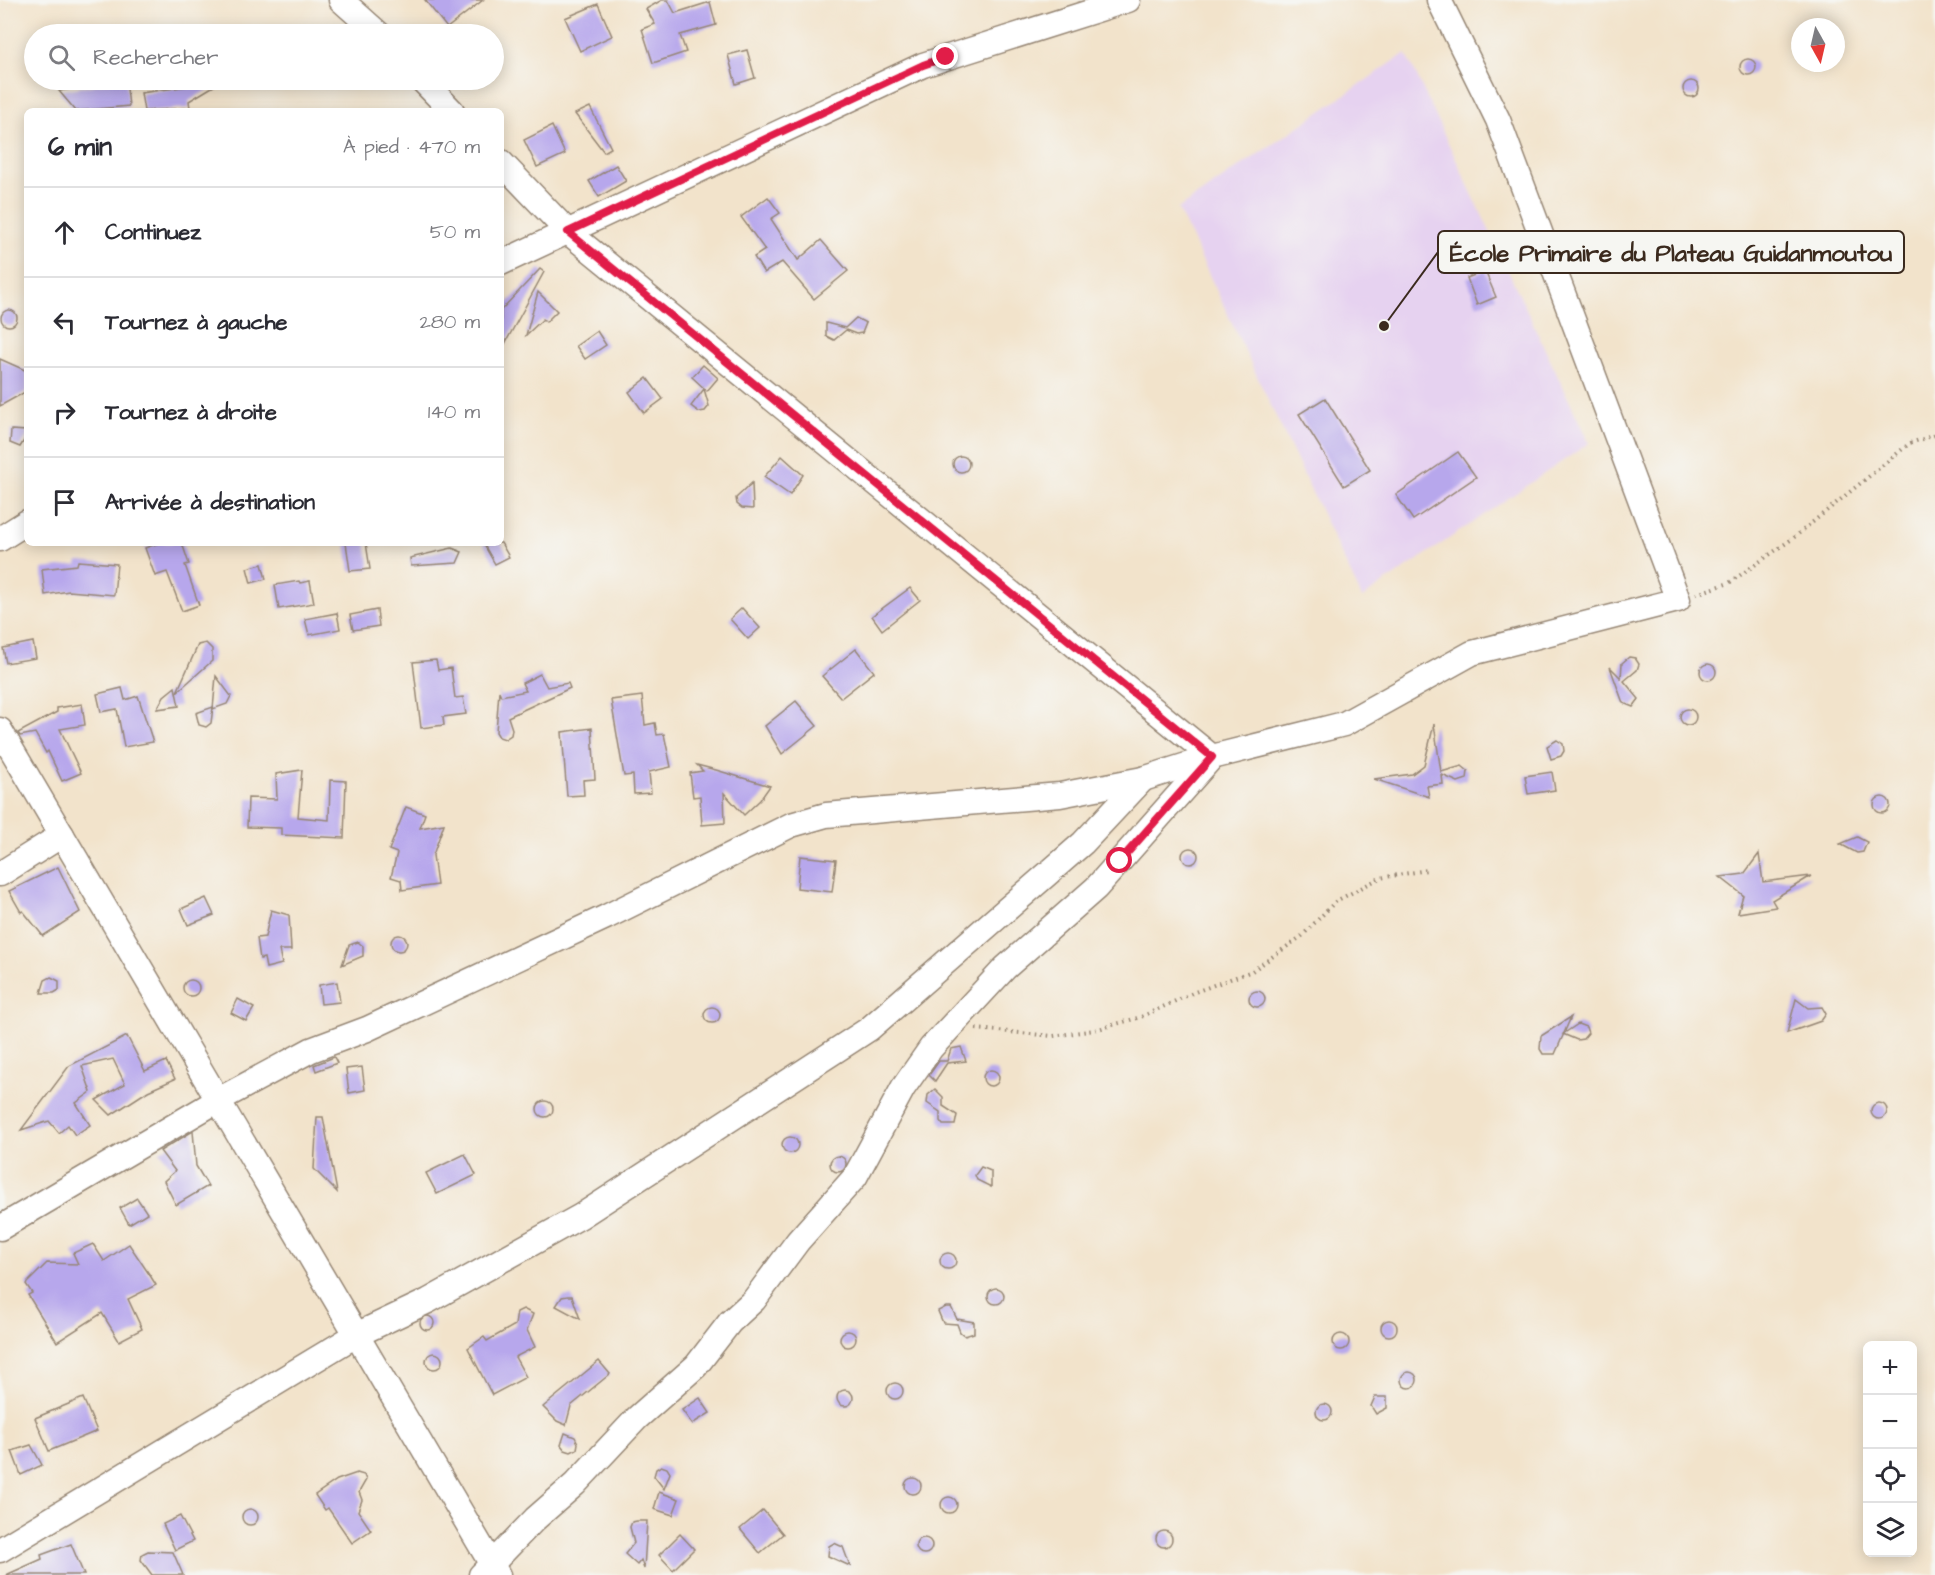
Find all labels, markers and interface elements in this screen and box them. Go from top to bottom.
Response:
north arrow [1791,18,1845,72]
search box [24,24,504,90]
icon: search [45,41,78,74]
text: Rechercher [93,42,218,73]
route end [932,43,958,69]
text: 6 min [48,129,112,165]
text: À pied · 470 m [343,133,480,161]
icon: ahead [48,216,81,249]
text: Continuez [105,217,201,248]
text: 50 m [430,218,480,246]
callout: École Primaire du Plateau Guidanmoutou [1438,231,1904,273]
text: École Primaire du Plateau Guidanmoutou [1450,237,1892,271]
icon: left [48,306,81,339]
text: Tournez à gauche [105,307,287,338]
text: 280 m [419,308,480,336]
icon: right [48,396,81,429]
text: Tournez à droite [105,397,277,428]
text: 140 m [428,398,480,426]
icon: arrive [48,486,81,519]
text: Arrivée à destination [105,487,315,518]
route start [1106,847,1132,873]
map controls [1863,1341,1917,1557]
button: + [1863,1341,1917,1395]
button: − [1863,1395,1917,1449]
button: locate [1863,1449,1917,1503]
button: layers [1863,1503,1917,1557]

